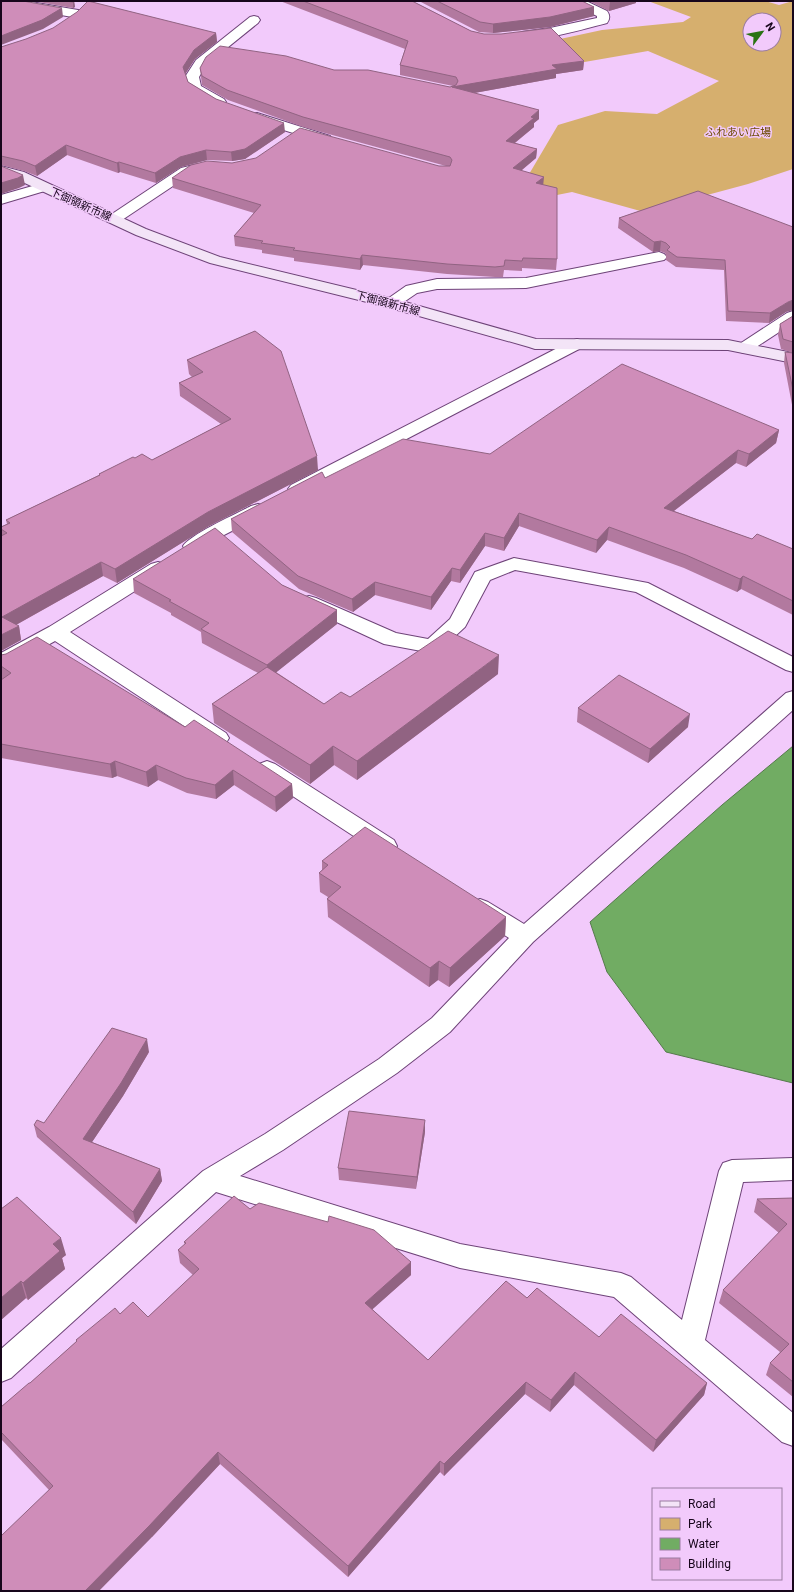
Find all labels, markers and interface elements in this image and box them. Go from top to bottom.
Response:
north arrow [742,12,782,52]
text: N [762,20,778,34]
park label: ふれあい広場 [705,126,771,139]
street label: 下御領新市線 [48,185,114,224]
street label: 下御領新市線 [354,289,421,318]
legend [652,1488,782,1580]
text: Road [688,1497,716,1511]
text: Park [688,1517,713,1531]
text: Water [688,1537,719,1551]
text: Building [688,1557,731,1571]

